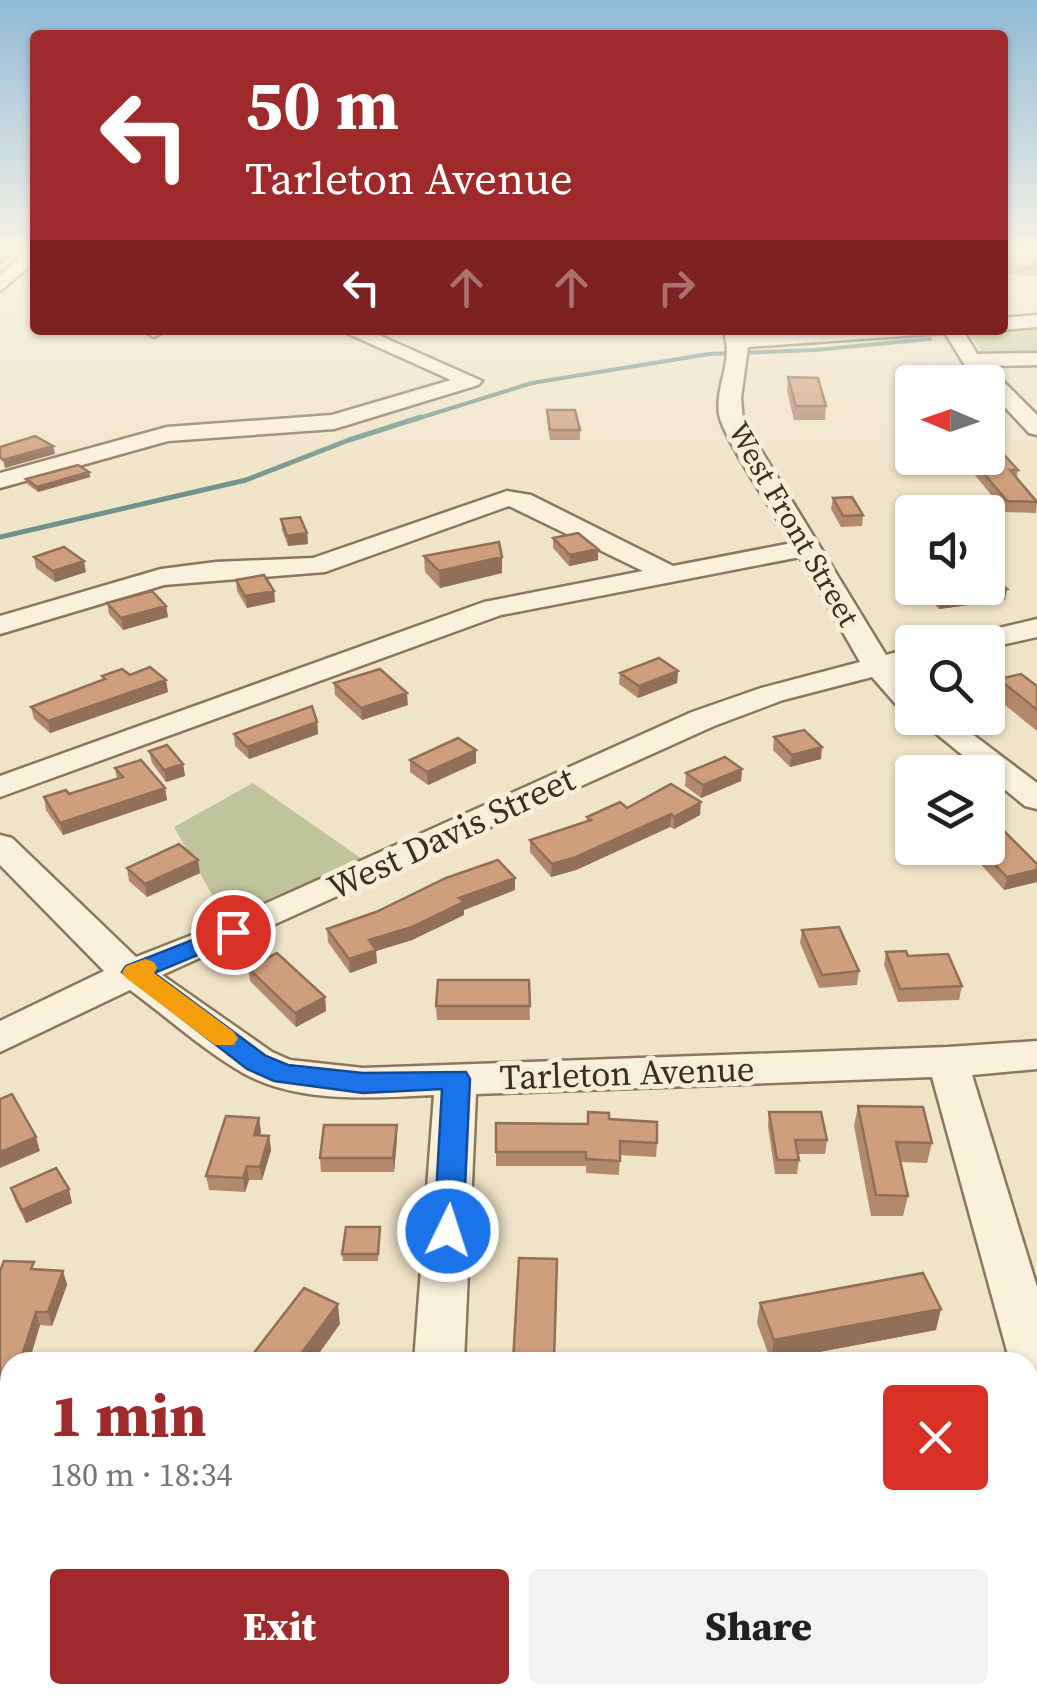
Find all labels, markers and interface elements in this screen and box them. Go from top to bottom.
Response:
text: 50 m [245,56,399,152]
icon: left [80,70,210,200]
text: Tarleton Avenue [245,147,573,209]
icon: left [334,260,389,315]
icon: ahead [439,260,494,315]
icon: ahead [544,260,599,315]
icon: right [649,260,704,315]
north arrow [895,365,1005,475]
map controls [895,365,1005,865]
street label: West Front Street [719,414,869,634]
button: sound [895,495,1005,605]
button: search [895,625,1005,735]
street label: West Davis Street [320,754,583,911]
button: layers [895,755,1005,865]
pin [191,890,276,975]
icon: arrive [206,905,261,960]
street label: Tarleton Avenue [499,1045,755,1101]
position arrow [396,1179,500,1283]
text: 1 min [50,1374,206,1456]
button: close [883,1385,988,1490]
text: 180 m · 18:34 [50,1453,232,1497]
button: Exit [50,1569,509,1684]
button: Share [529,1569,988,1684]

